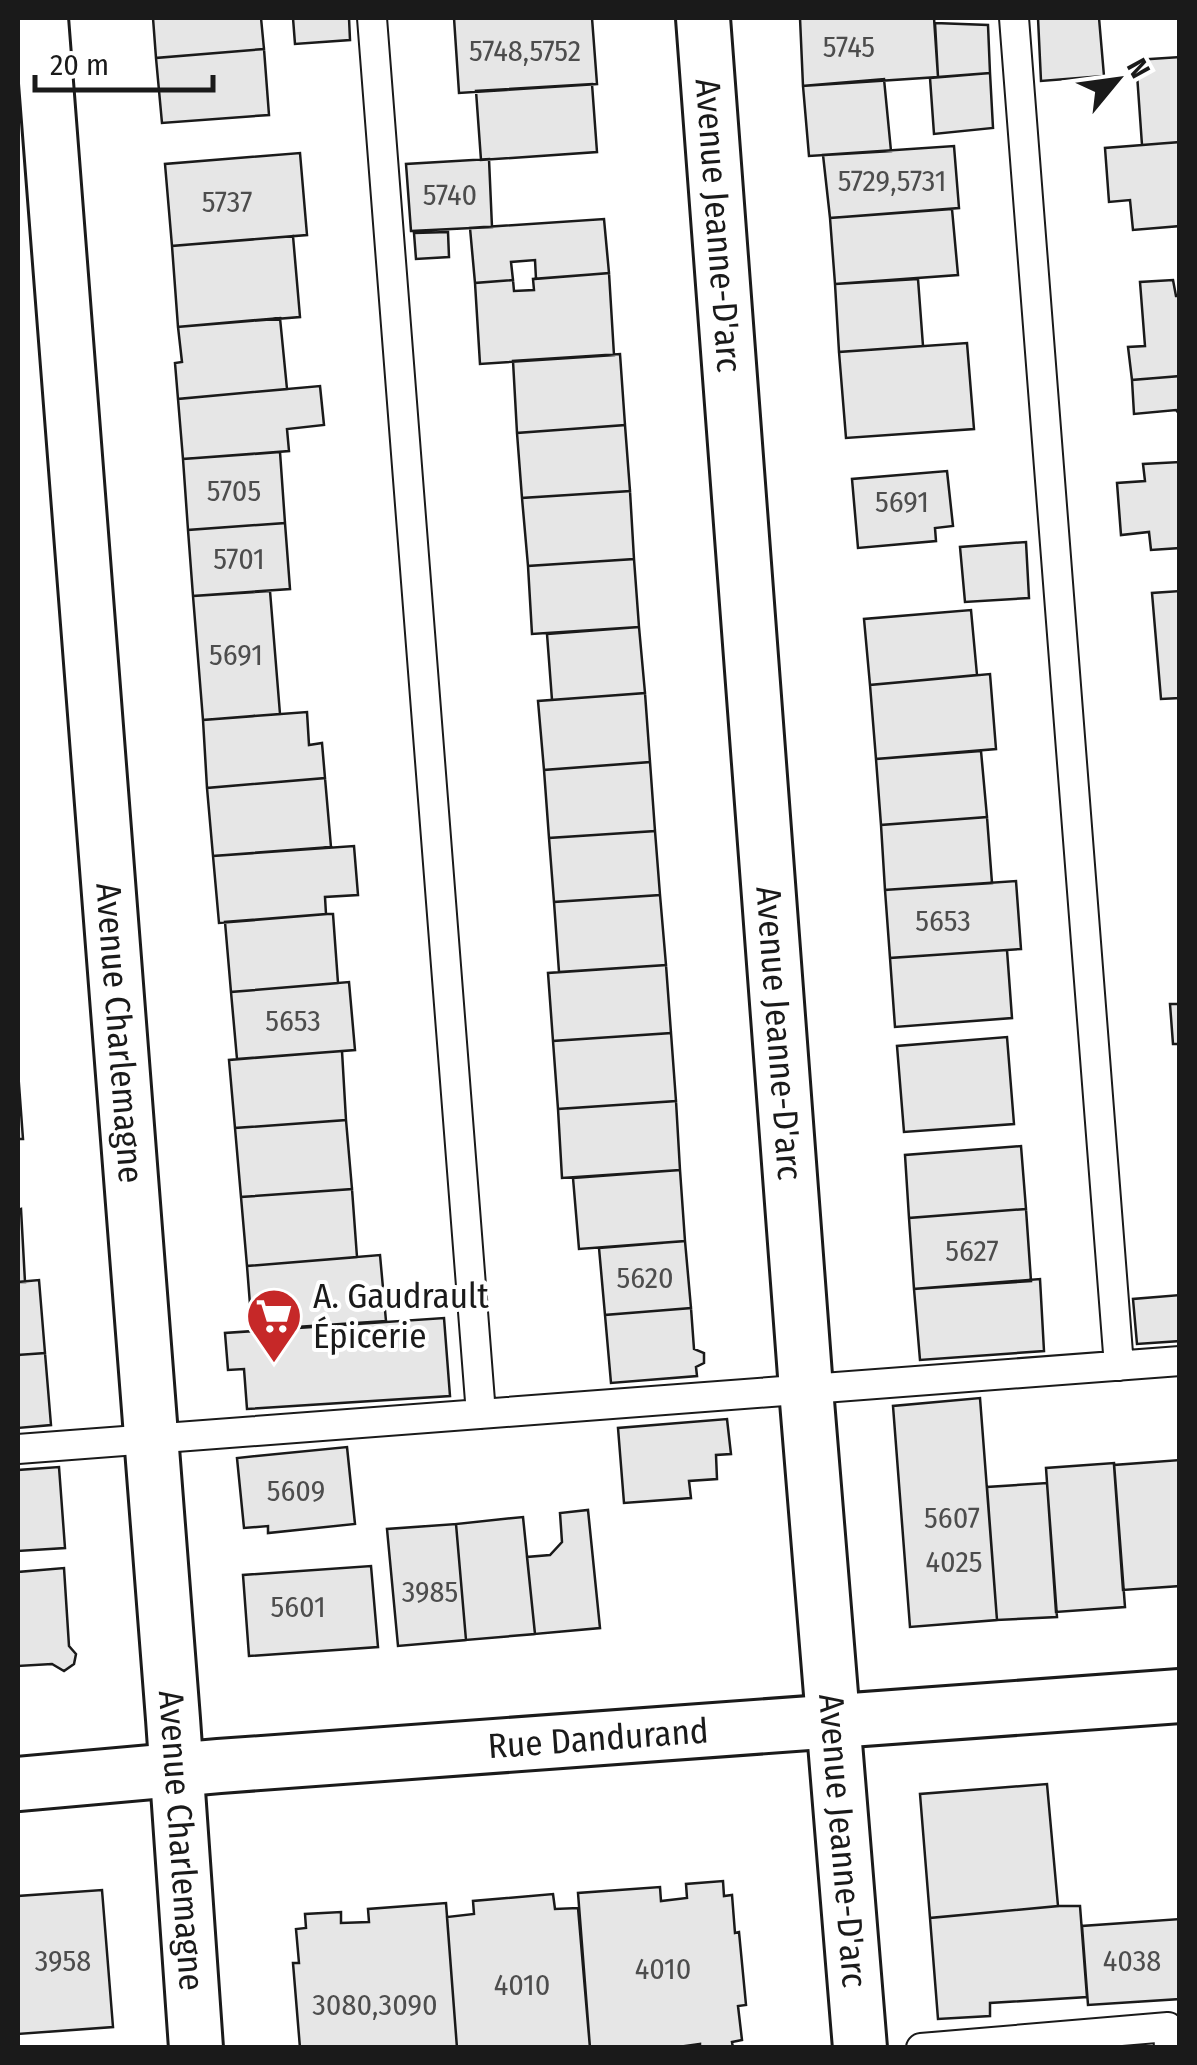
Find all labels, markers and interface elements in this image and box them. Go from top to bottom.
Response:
house number: 5745 [823,29,875,65]
scale bar [35,30,212,92]
north arrow [1067,30,1167,130]
house number: 5748,5752 [469,33,581,69]
text: 20 m [50,47,109,83]
text: N [1120,53,1157,83]
street label: Avenue Jeanne-D'arc [687,77,751,374]
house number: 5729,5731 [838,163,946,199]
house number: 5740 [423,177,477,213]
house number: 5737 [202,184,252,220]
house number: 5705 [207,473,261,509]
house number: 5691 [875,484,929,520]
house number: 5701 [213,541,265,577]
house number: 5691 [209,637,263,673]
street label: Avenue Charlemagne [87,881,152,1185]
street label: Avenue Jeanne-D'arc [747,885,811,1182]
house number: 5653 [915,903,971,939]
house number: 5653 [265,1003,321,1039]
house number: 5627 [945,1233,999,1269]
house number: 5620 [616,1260,674,1296]
place label: A. Gaudrault Épicerie [313,1275,489,1357]
supermarket icon: A. Gaudrault Épicerie [244,1286,304,1365]
house number: 5609 [267,1473,325,1509]
house number: 5607 [924,1500,980,1536]
house number: 4025 [926,1544,982,1580]
house number: 3985 [402,1574,458,1610]
house number: 5601 [270,1589,326,1625]
street label: Avenue Charlemagne [150,1689,213,1992]
street label: Avenue Jeanne-D'arc [810,1692,876,1989]
street label: Rue Dandurand [486,1709,710,1767]
house number: 3958 [35,1943,91,1979]
house number: 4038 [1103,1943,1161,1979]
house number: 4010 [635,1951,691,1987]
house number: 4010 [494,1967,550,2003]
house number: 3080,3090 [312,1987,438,2023]

